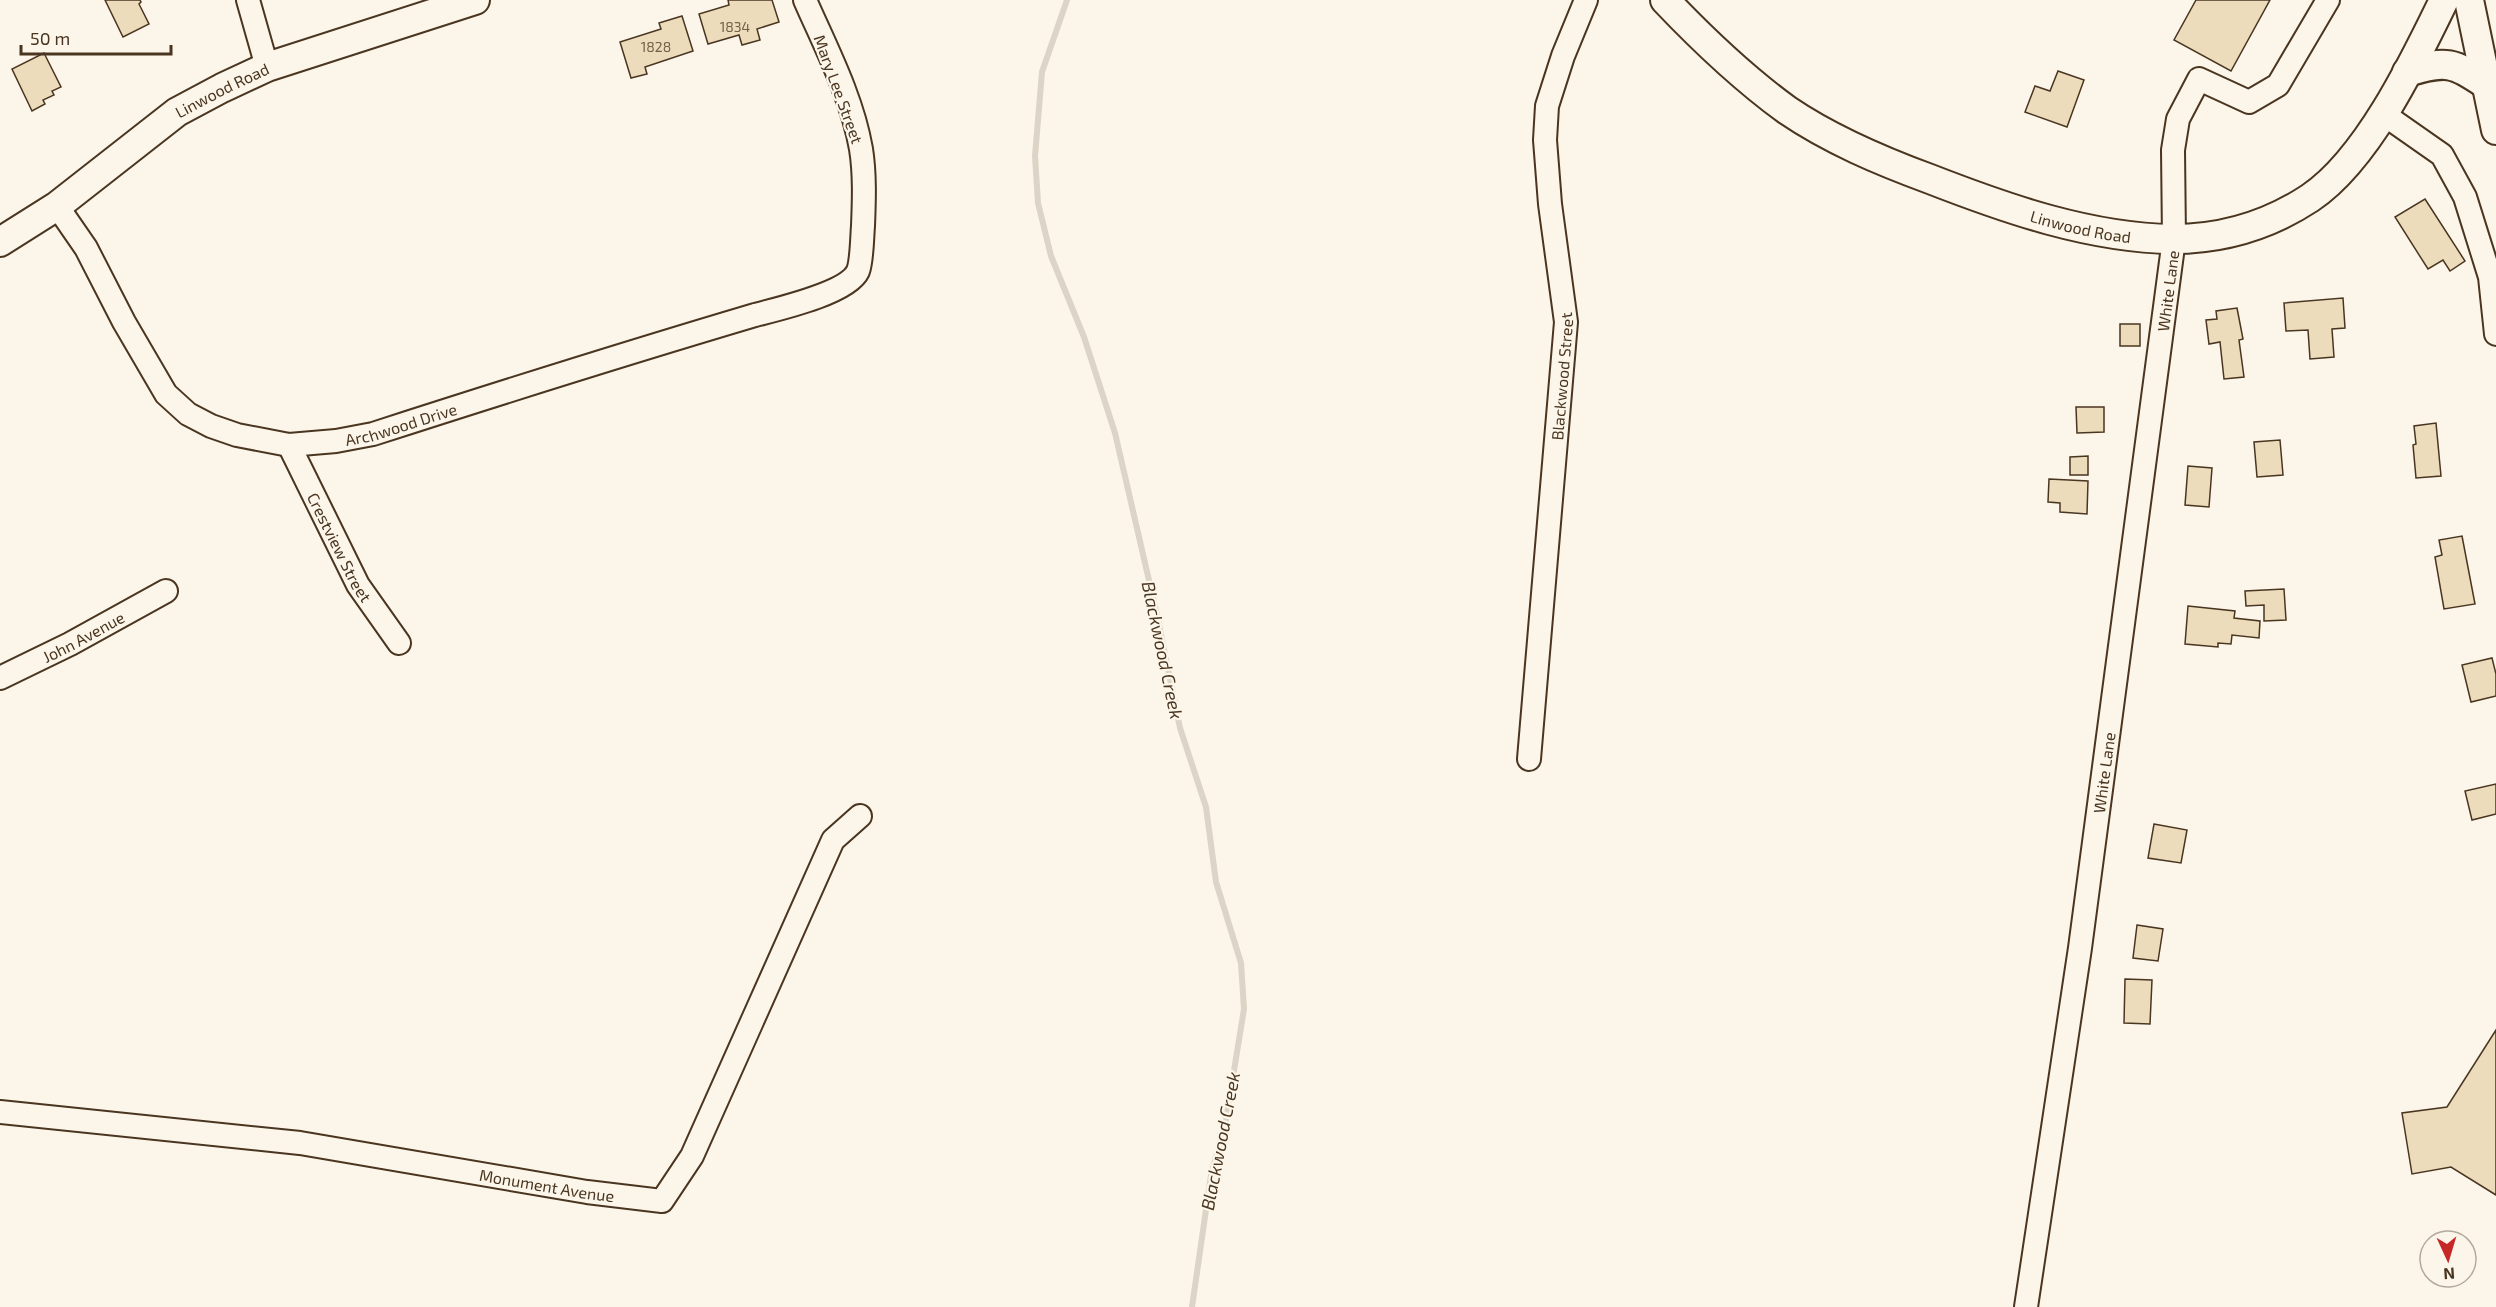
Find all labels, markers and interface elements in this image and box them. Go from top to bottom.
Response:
scale bar [21,18,171,56]
house number: 1834 [720,18,750,35]
text: 50 m [30,27,70,49]
street label: Mary Lee Street [811,32,867,146]
house number: 1828 [641,38,671,55]
street label: Linwood Road [172,58,272,121]
street label: Linwood Road [2028,206,2132,246]
street label: White Lane [2152,249,2182,333]
street label: Blackwood Street [1547,311,1576,441]
street label: Archwood Drive [343,398,459,449]
street label: Crestview Street [304,489,376,605]
water label: Blackwood Creek [1138,579,1188,721]
street label: John Avenue [39,607,127,666]
street label: White Lane [2088,731,2118,814]
water label: Blackwood Creek [1196,1070,1244,1212]
street label: Monument Avenue [478,1164,615,1205]
north arrow [2418,1229,2478,1289]
text: N [2443,1265,2456,1284]

